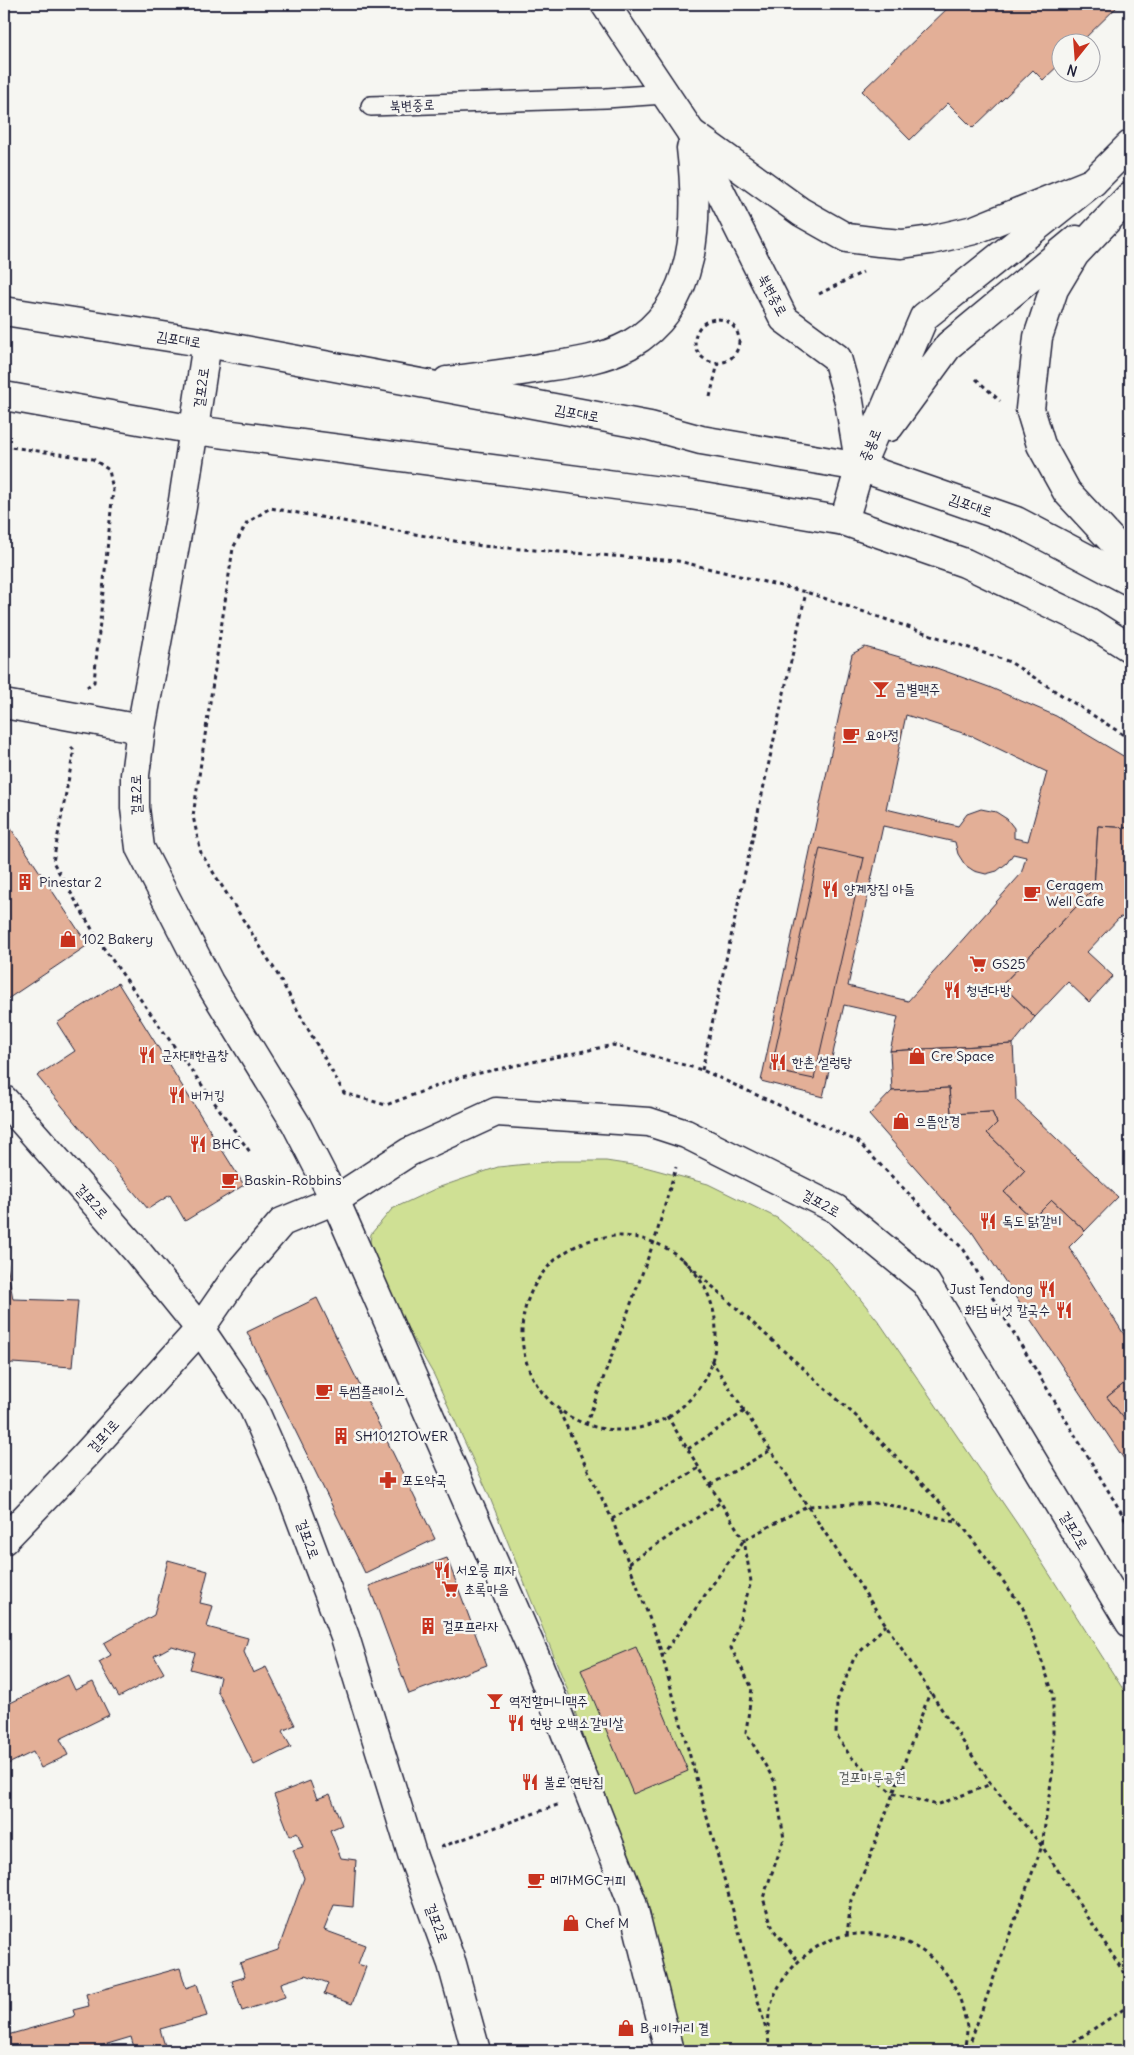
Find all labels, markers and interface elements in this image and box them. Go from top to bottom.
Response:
north arrow [1052,32,1102,82]
text: N [1065,60,1079,80]
street label: 북변중로 [389,95,435,115]
street label: 북변중로 [754,271,792,319]
street label: 김포대로 [155,327,203,351]
street label: 걸포2로 [189,366,213,410]
street label: 김포대로 [553,400,601,426]
street label: 중봉로 [855,426,885,464]
street label: 김포대로 [947,489,995,521]
bar icon: 금별맥주 [871,679,891,699]
place label: 금별맥주 [895,680,940,698]
cafe icon: 요아정 [841,725,861,745]
place label: 요아정 [865,726,899,744]
street label: 걸포2로 [127,774,145,816]
building icon: Pinestar 2 [15,872,35,892]
place label: Pinestar 2 [39,873,102,891]
place label: Ceragem Well Cafe [1046,876,1104,910]
restaurant icon: 양계장집 아들 [820,879,840,899]
place label: 양계장집 아들 [844,880,915,898]
cafe icon: Ceragem Well Cafe [1022,883,1042,903]
shop icon: 102 Bakery [58,929,78,949]
place label: 102 Bakery [82,930,153,948]
supermarket icon: GS25 [968,954,988,974]
place label: GS25 [992,955,1026,973]
restaurant icon: 청년다방 [942,980,962,1000]
place label: 청년다방 [966,981,1012,999]
restaurant icon: 군자대한곱창 [137,1045,157,1065]
place label: 군자대한곱창 [161,1046,229,1064]
shop icon: Cre Space [907,1046,927,1066]
place label: Cre Space [931,1047,994,1065]
restaurant icon: 한촌 설렁탕 [768,1052,788,1072]
place label: 한촌 설렁탕 [792,1053,852,1071]
restaurant icon: 버거킹 [167,1085,187,1105]
place label: 버거킹 [191,1086,225,1104]
shop icon: 으뜸안경 [891,1111,911,1131]
place label: 으뜸안경 [915,1112,960,1130]
restaurant icon: BHC [188,1134,208,1154]
place label: BHC [212,1135,240,1153]
cafe icon: Baskin-Robbins [220,1170,240,1190]
place label: Baskin-Robbins [244,1171,342,1189]
street label: 걸포2로 [71,1180,113,1222]
street label: 걸포2로 [798,1185,844,1221]
restaurant icon: 독도 닭갈비 [978,1211,998,1231]
place label: 독도 닭갈비 [1002,1212,1062,1230]
restaurant icon: Just Tendong [1037,1279,1057,1299]
place label: Just Tendong [949,1280,1033,1298]
restaurant icon: 화담 버섯 칼국수 [1054,1300,1074,1320]
place label: 화담 버섯 칼국수 [964,1301,1050,1319]
cafe icon: 투썸플레이스 [314,1381,334,1401]
place label: 투썸플레이스 [338,1382,406,1400]
street label: 걸포1로 [83,1415,123,1457]
building icon: SH1012TOWER [331,1426,351,1446]
place label: SH1012TOWER [355,1427,448,1445]
pharmacy icon: 포도약국 [378,1470,398,1490]
place label: 포도약국 [402,1471,447,1489]
street label: 걸포2로 [1056,1508,1092,1552]
street label: 걸포2로 [292,1516,324,1562]
restaurant icon: 서오릉 피자 [432,1560,452,1580]
place label: 서오릉 피자 [456,1561,516,1579]
supermarket icon: 초록마을 [440,1579,460,1599]
place label: 초록마을 [464,1580,509,1598]
building icon: 걸포프라자 [418,1616,438,1636]
place label: 걸포프라자 [442,1617,499,1635]
bar icon: 역전할머니맥주 [485,1691,505,1711]
place label: 역전할머니맥주 [509,1692,588,1710]
restaurant icon: 현방 오백소갈비살 [506,1713,526,1733]
place label: 현방 오백소갈비살 [530,1714,624,1732]
park label: 걸포마루공원 [838,1768,906,1786]
restaurant icon: 불로 연탄집 [520,1772,540,1792]
place label: 불로 연탄집 [544,1773,604,1791]
cafe icon: 메가MGC커피 [526,1870,546,1890]
place label: 메가MGC커피 [550,1871,626,1889]
street label: 걸포2로 [421,1900,453,1946]
shop icon: Chef M [561,1913,581,1933]
place label: Chef M [585,1914,629,1932]
shop icon: Bㅔ이커리 결 [616,2018,636,2038]
place label: Bㅔ이커리 결 [640,2019,709,2037]

